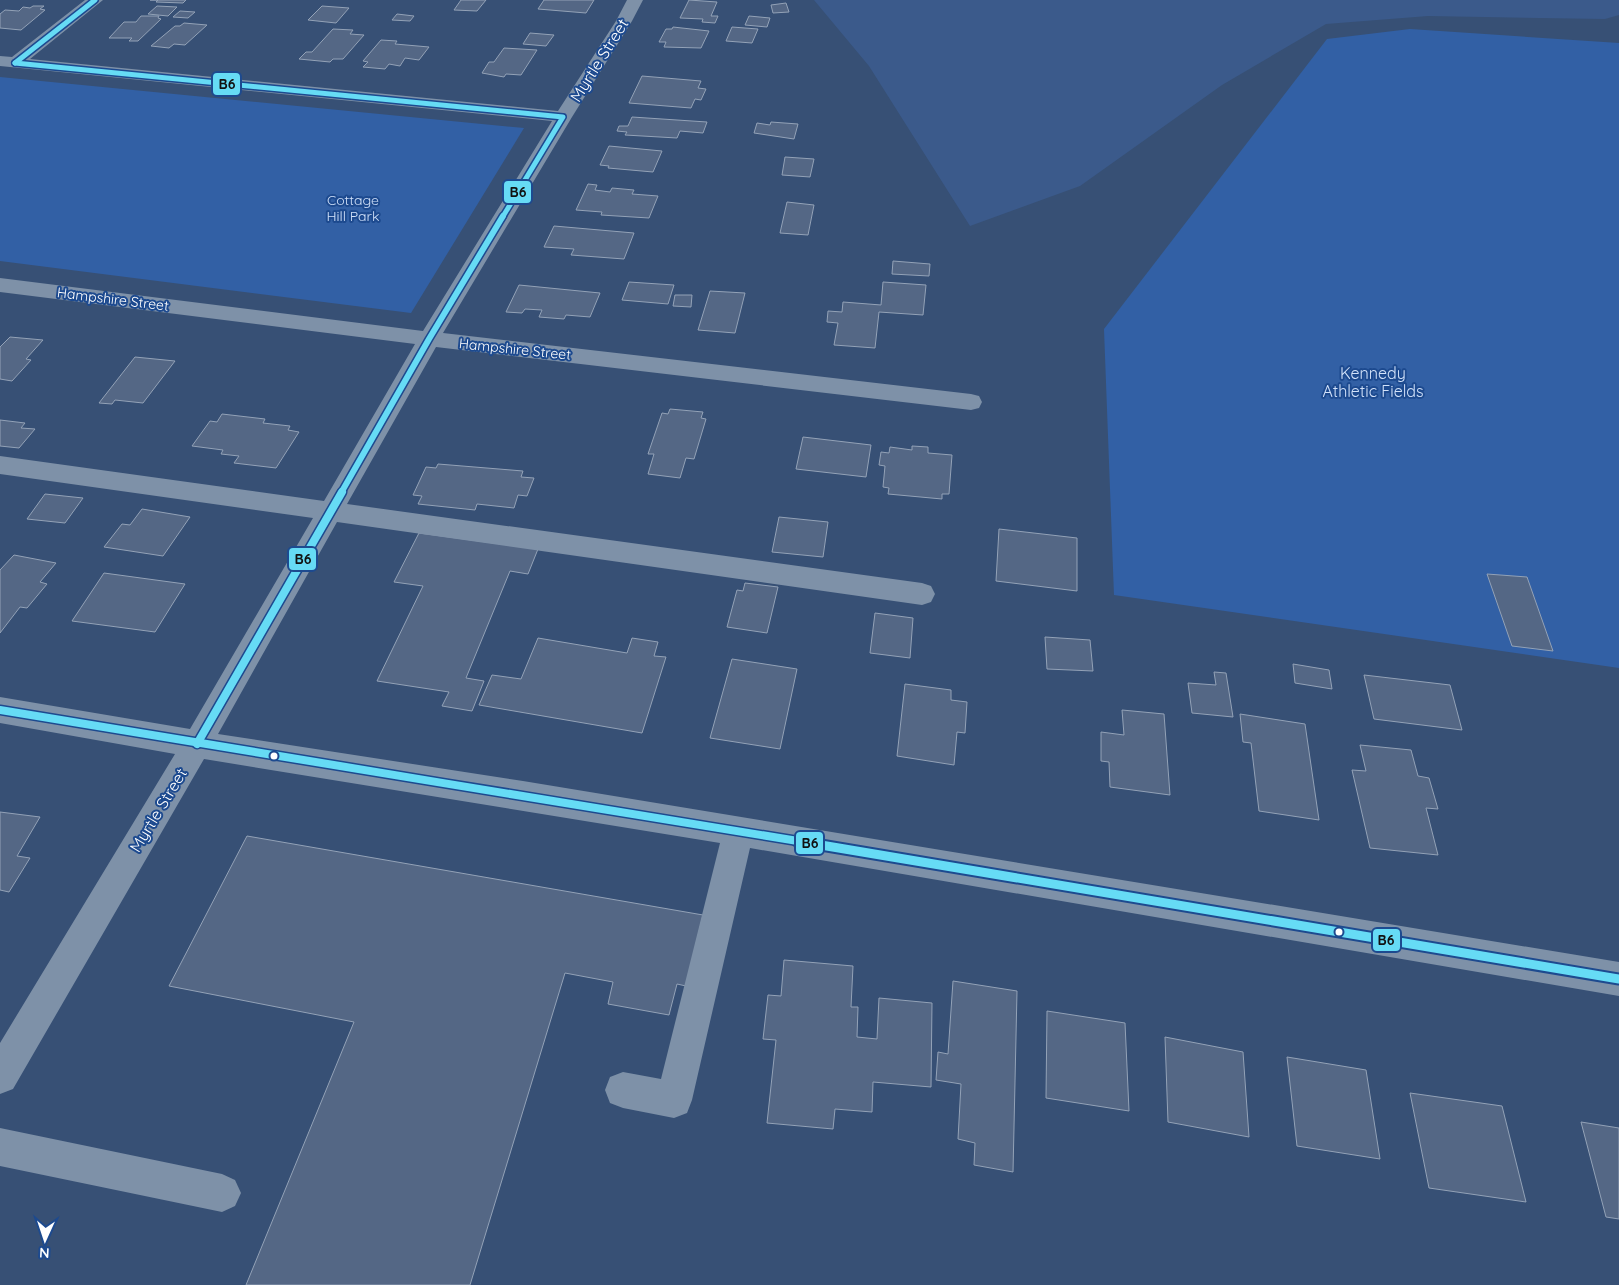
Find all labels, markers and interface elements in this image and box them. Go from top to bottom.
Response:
street label: Myrtle Street [565,15,633,105]
line badge: B6 [212,72,241,96]
text: B6 [219,75,236,93]
line badge: B6 [503,180,532,204]
text: B6 [510,183,527,201]
park label: Cottage Hill Park [327,191,379,225]
street label: Hampshire Street [56,283,170,315]
street label: Hampshire Street [458,334,572,364]
park label: Kennedy Athletic Fields [1322,363,1424,401]
line badge: B6 [288,547,317,571]
text: B6 [295,550,312,568]
unlabelled marker [269,751,279,761]
street label: Myrtle Street [125,764,191,856]
line badge: B6 [795,831,824,855]
text: B6 [802,834,819,852]
unlabelled marker [1334,927,1344,937]
line badge: B6 [1372,928,1401,952]
text: B6 [1378,931,1395,949]
north arrow [20,1215,70,1265]
text: N [39,1244,50,1262]

